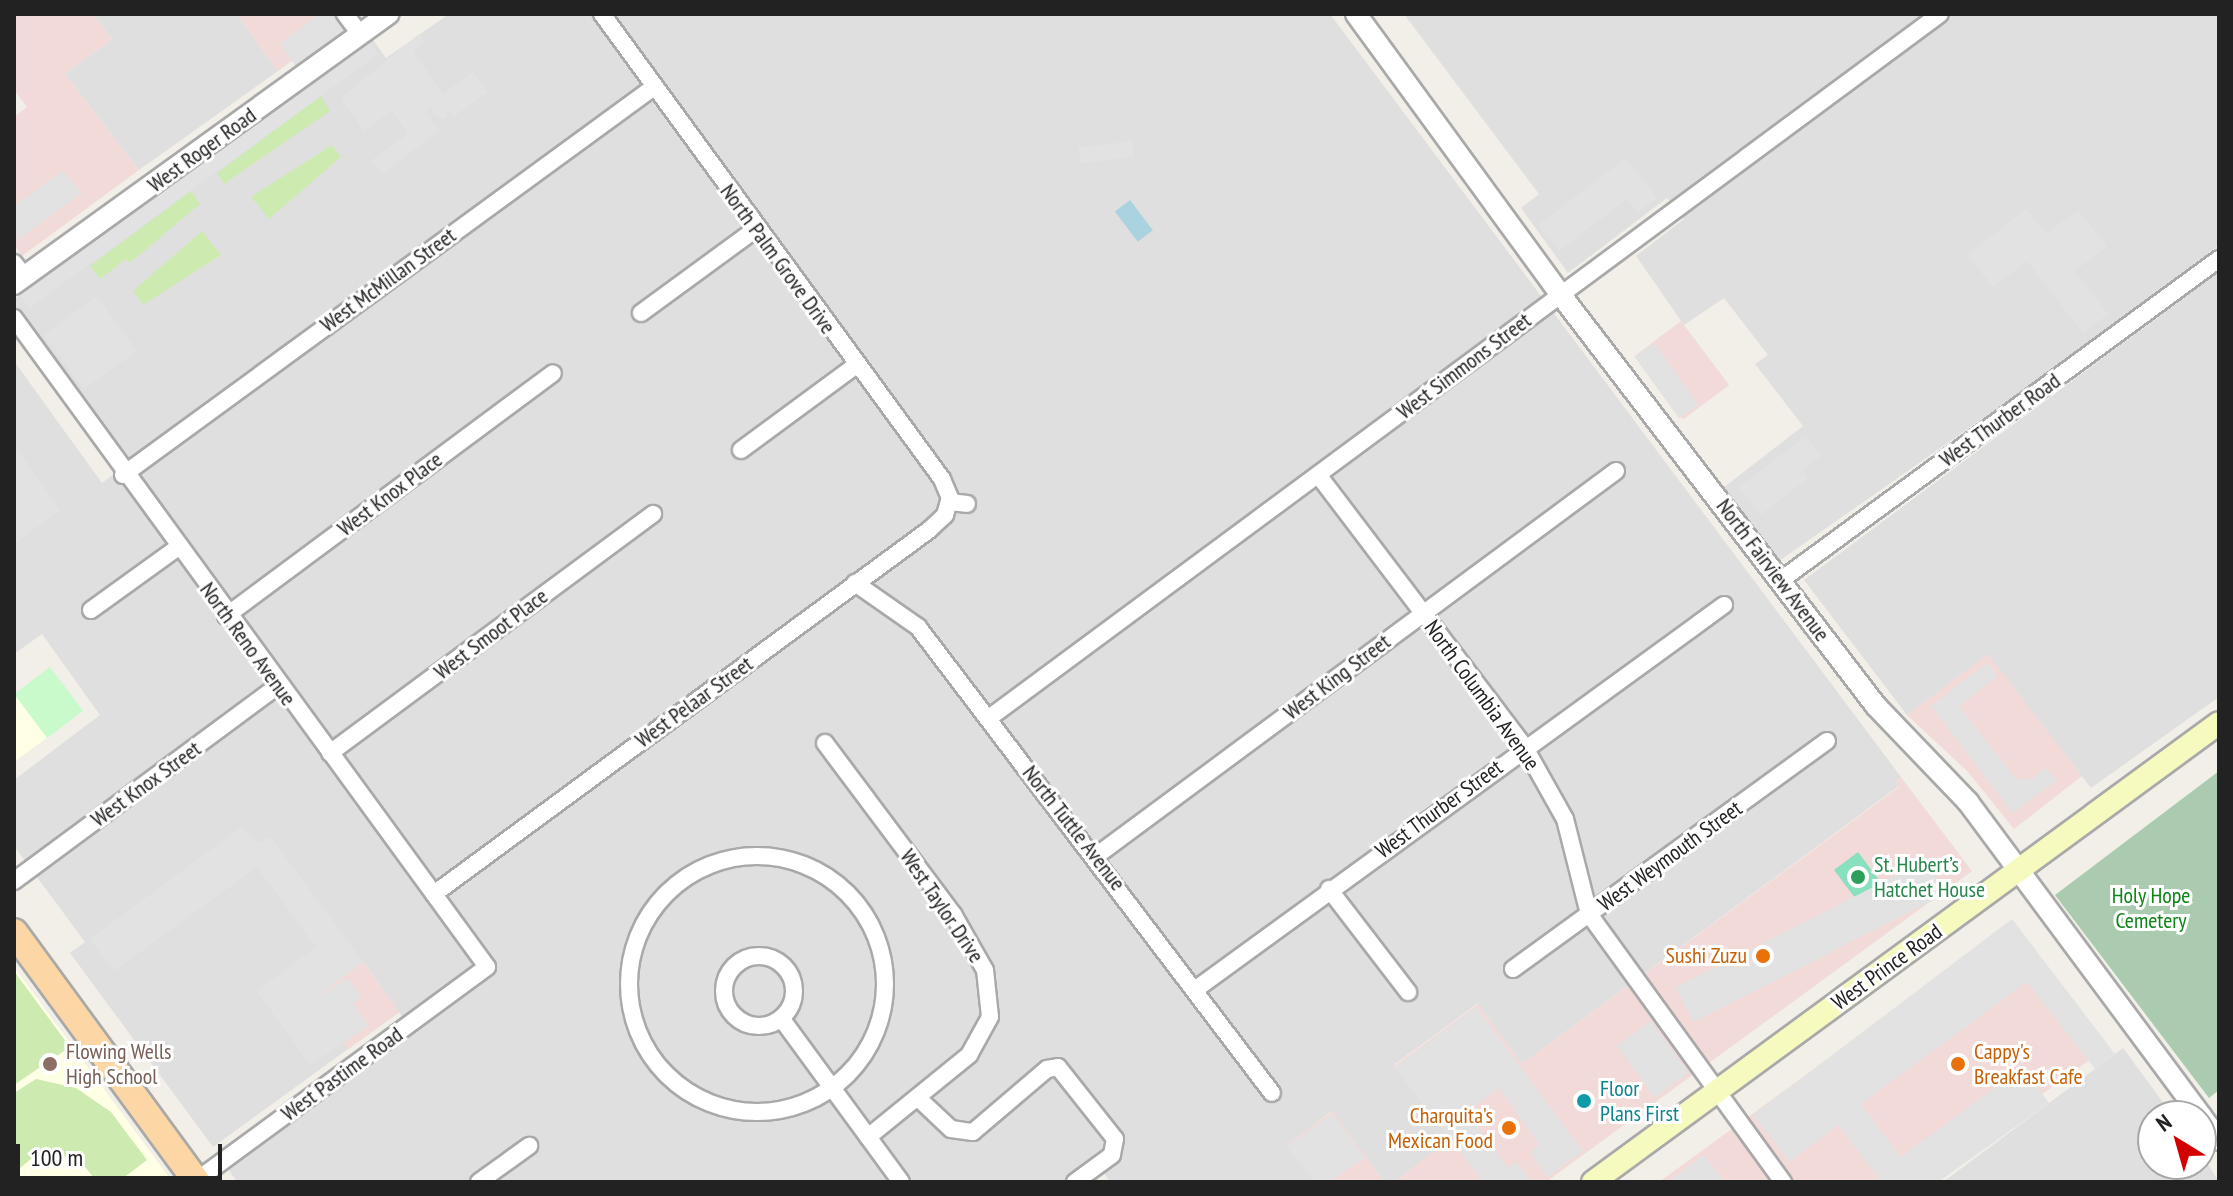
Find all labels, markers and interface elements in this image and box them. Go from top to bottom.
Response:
street label: West Roger Road [143,102,261,198]
street label: North Palm Grove Drive [715,179,841,339]
street label: West McMillan Street [315,222,461,338]
street label: West Simmons Street [1392,307,1536,425]
street label: West Thurber Road [1934,367,2066,473]
street label: West Knox Place [332,446,448,542]
street label: North Fairview Avenue [1711,493,1835,647]
street label: North Reno Avenue [194,577,302,711]
street label: West Smoot Place [429,583,553,685]
street label: North Columbia Avenue [1419,615,1545,775]
street label: West King Street [1279,628,1395,726]
street label: West Pelaar Street [630,651,758,753]
street label: West Knox Street [86,735,206,833]
street label: West Thurber Street [1370,754,1508,864]
street label: North Tuttle Avenue [1017,760,1131,896]
street label: West Weymouth Street [1593,795,1747,917]
street label: West Taylor Drive [894,844,990,968]
place label: St. Hubert’s Hatchet House [1874,851,1985,902]
marker: St. Hubert’s Hatchet House [1849,868,1867,886]
park label: Holy Hope Cemetery [2111,882,2191,934]
street label: West Prince Road [1827,918,1947,1016]
place label: Sushi Zuzu [1665,943,1747,969]
marker: Sushi Zuzu [1754,947,1772,965]
street label: West Pastime Road [276,1021,408,1127]
place label: Flowing Wells High School [66,1038,172,1090]
place label: Cappy's Breakfast Cafe [1974,1038,2083,1090]
marker: Flowing Wells High School [41,1055,59,1073]
marker: Cappy's Breakfast Cafe [1949,1055,1967,1073]
place label: Floor Plans First [1600,1075,1679,1126]
marker: Floor Plans First [1575,1092,1593,1110]
north arrow [2137,1100,2217,1180]
place label: Charquita's Mexican Food [1388,1102,1493,1154]
text: N [2151,1108,2177,1137]
marker: Charquita's Mexican Food [1500,1119,1518,1137]
scale bar [20,1128,226,1178]
text: 100 m [30,1142,83,1173]

